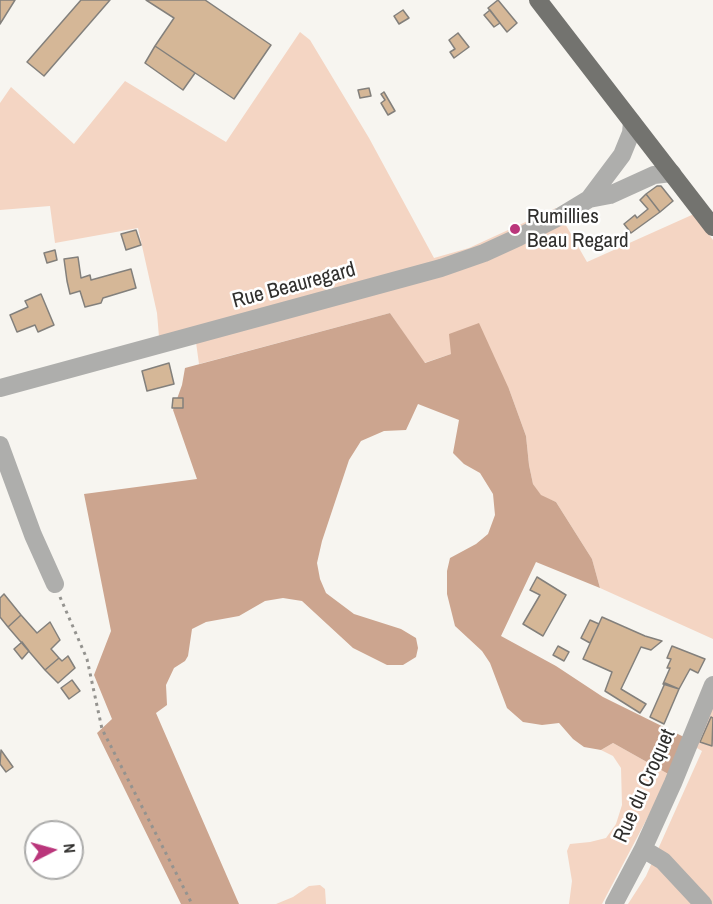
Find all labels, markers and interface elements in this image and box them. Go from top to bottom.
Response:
place label: Rumillies Beau Regard [527,204,628,254]
marker: Rumillies Beau Regard [508,222,522,236]
street label: Rue Beauregard [230,257,358,315]
street label: Rue du Croquet [609,725,681,847]
north arrow [24,820,84,880]
text: N [58,842,81,854]

